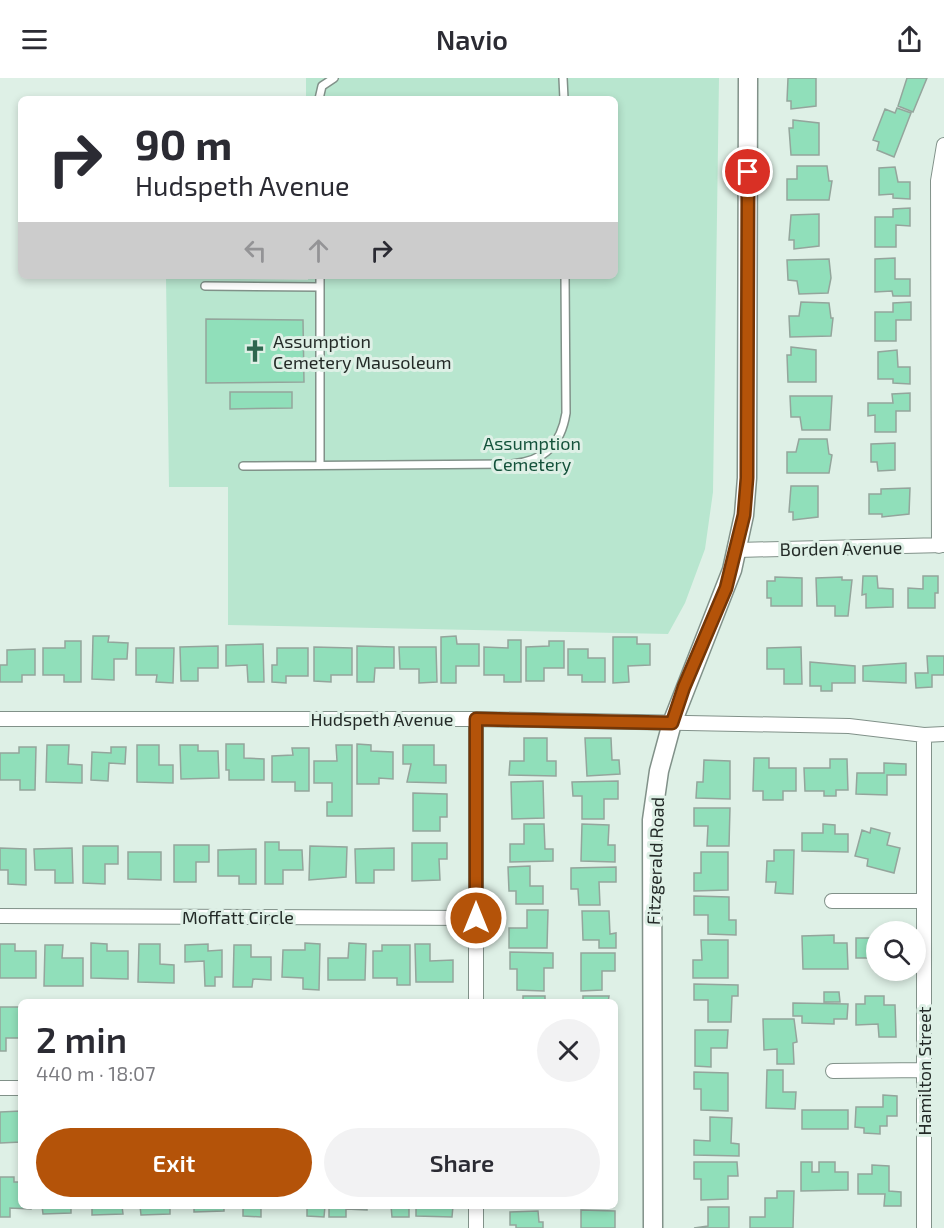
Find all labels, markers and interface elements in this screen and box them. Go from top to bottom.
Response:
icon: menu [18,23,51,56]
text: Navio [436,23,508,55]
icon: share [893,23,926,56]
text: 90 m [135,118,232,168]
icon: right [36,120,114,198]
pin [722,146,773,197]
icon: arrive [731,155,764,188]
text: Hudspeth Avenue [135,169,350,201]
icon: left [239,234,272,267]
icon: ahead [302,234,335,267]
icon: right [365,234,398,267]
place label: Assumption Cemetery Mausoleum [273,330,452,373]
church icon: Assumption Cemetery Mausoleum [242,338,268,364]
park label: Assumption Cemetery [483,432,581,475]
street label: Borden Avenue [779,536,903,560]
street label: Hudspeth Avenue [310,708,454,730]
street label: Fitzgerald Road [642,797,668,925]
position arrow [444,886,508,950]
street label: Moffatt Circle [182,906,294,928]
map controls [866,921,926,981]
button: search [866,921,926,981]
street label: Hamilton Street [913,1006,935,1135]
text: 2 min [36,1017,127,1060]
button: close [537,1019,600,1082]
text: 440 m · 18:07 [36,1061,155,1085]
button: Exit [36,1128,312,1197]
button: Share [324,1128,600,1197]

